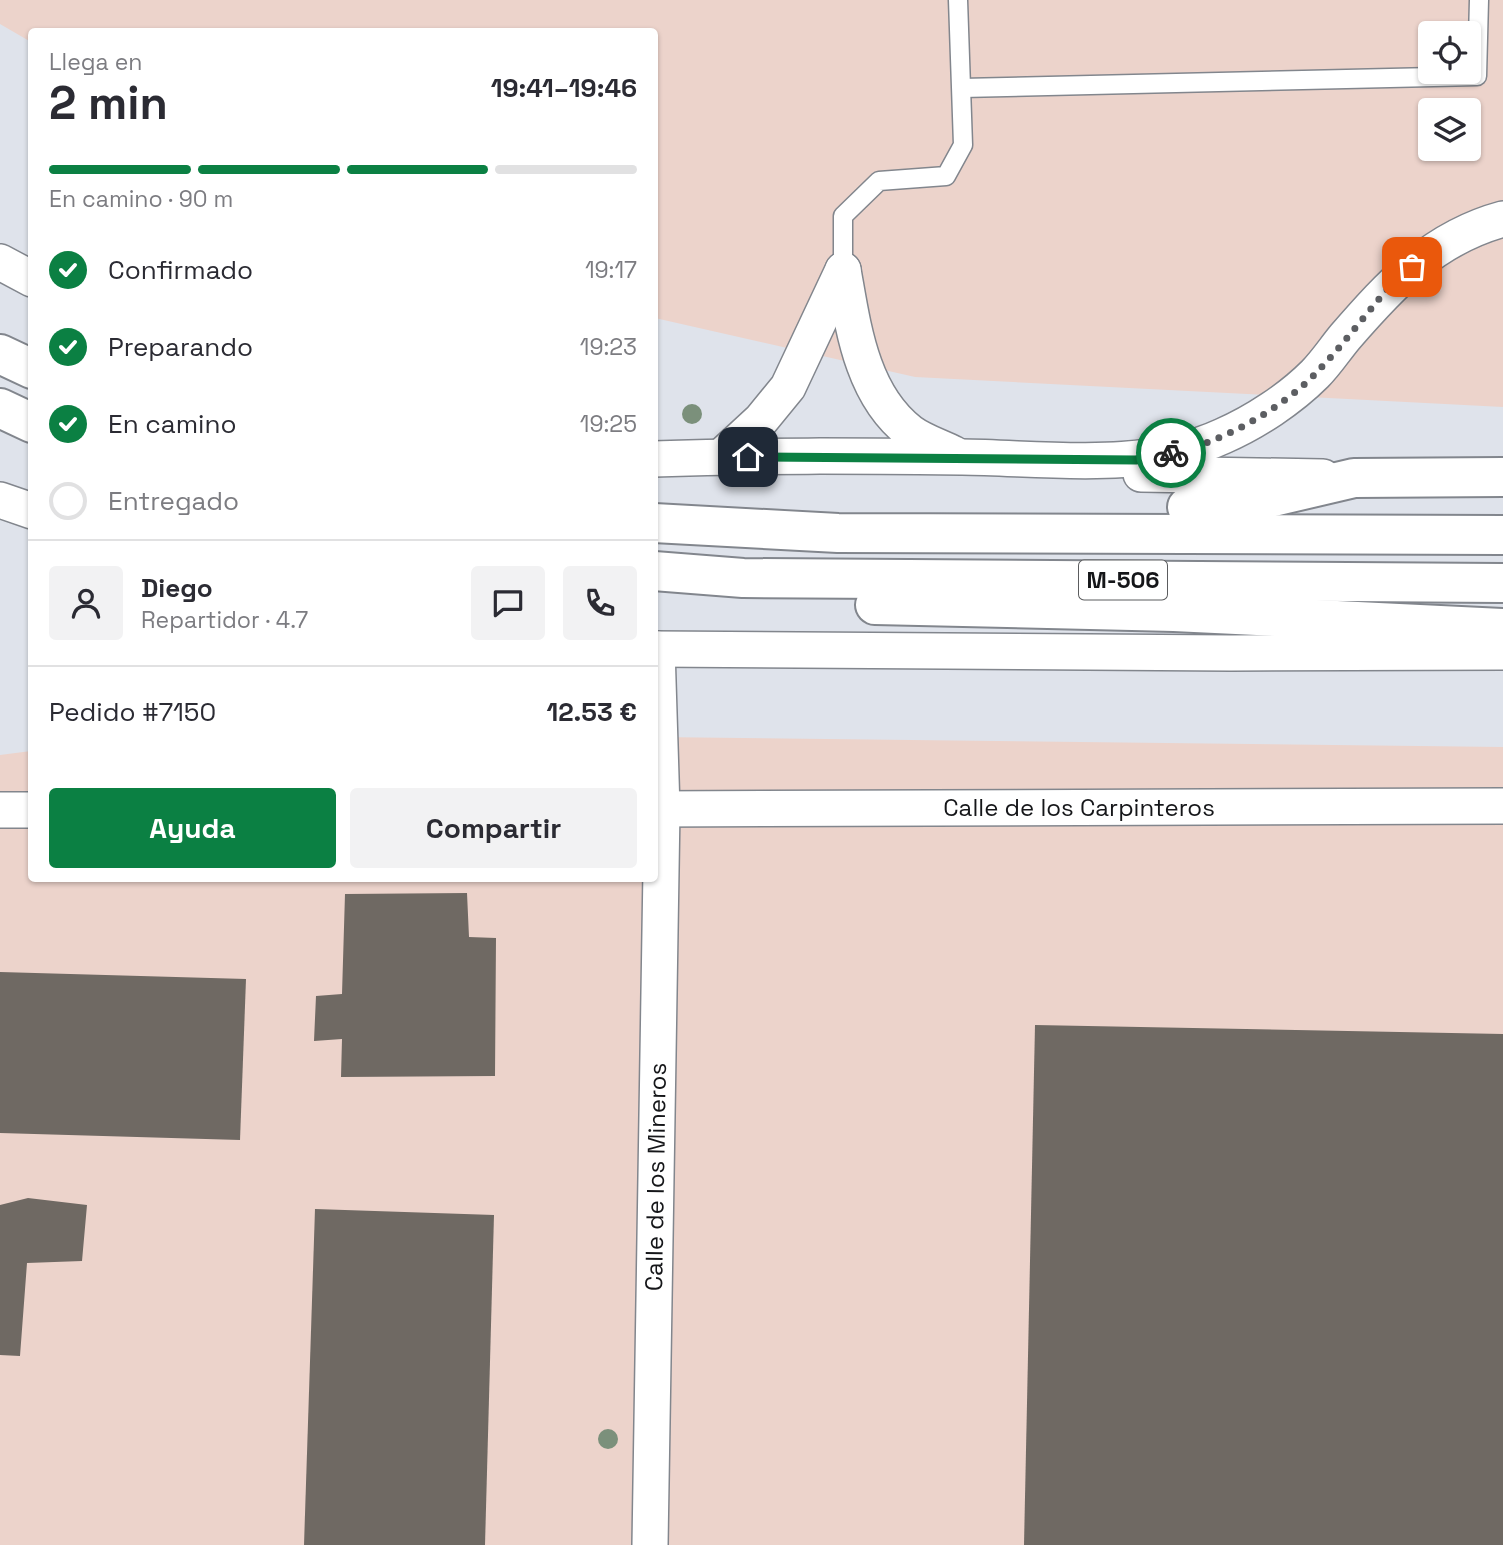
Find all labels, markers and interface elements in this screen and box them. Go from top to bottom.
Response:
map controls [1418,21,1481,161]
button: locate [1418,21,1481,84]
text: Llega en [49,47,142,77]
text: 19:41–19:46 [491,71,637,105]
text: 2 min [49,74,168,132]
button: layers [1418,98,1481,161]
text: En camino · 90 m [49,184,233,214]
pin [1382,237,1442,297]
icon: bag [1393,248,1431,286]
icon: check [49,251,87,289]
text: Confirmado [108,253,253,287]
text: 19:17 [585,255,637,285]
icon: check [49,328,87,366]
text: Preparando [108,330,253,364]
text: 19:23 [580,332,637,362]
icon: check [49,405,87,443]
text: En camino [108,407,237,441]
text: 19:25 [580,409,637,439]
courier [1136,418,1206,488]
pin [718,427,778,487]
icon: bike [1152,434,1190,472]
icon: home [729,438,767,476]
text: Entregado [108,484,239,518]
road number: M-506 [1079,560,1167,600]
button: person [49,566,123,640]
button: chat [471,566,545,640]
button: phone [563,566,637,640]
text: Diego [141,571,213,605]
text: Repartidor · 4.7 [141,605,308,635]
text: Pedido #7150 [49,695,216,729]
text: 12.53 € [546,695,637,729]
button: Ayuda [49,788,336,868]
button: Compartir [350,788,637,868]
street label: Calle de los Carpinteros [943,792,1215,823]
street label: Calle de los Mineros [638,1063,673,1291]

